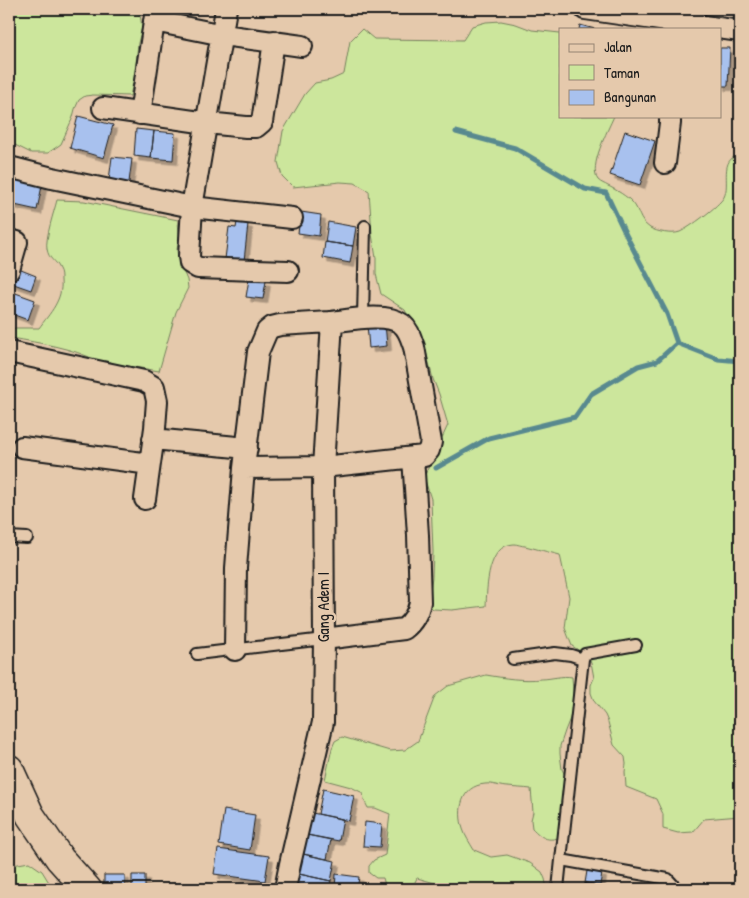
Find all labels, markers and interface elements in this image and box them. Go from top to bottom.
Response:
legend [559,28,722,118]
text: Jalan [604,36,632,57]
text: Taman [604,62,640,83]
text: Bangunan [604,86,657,107]
street label: Gang Adem I [312,572,334,642]

